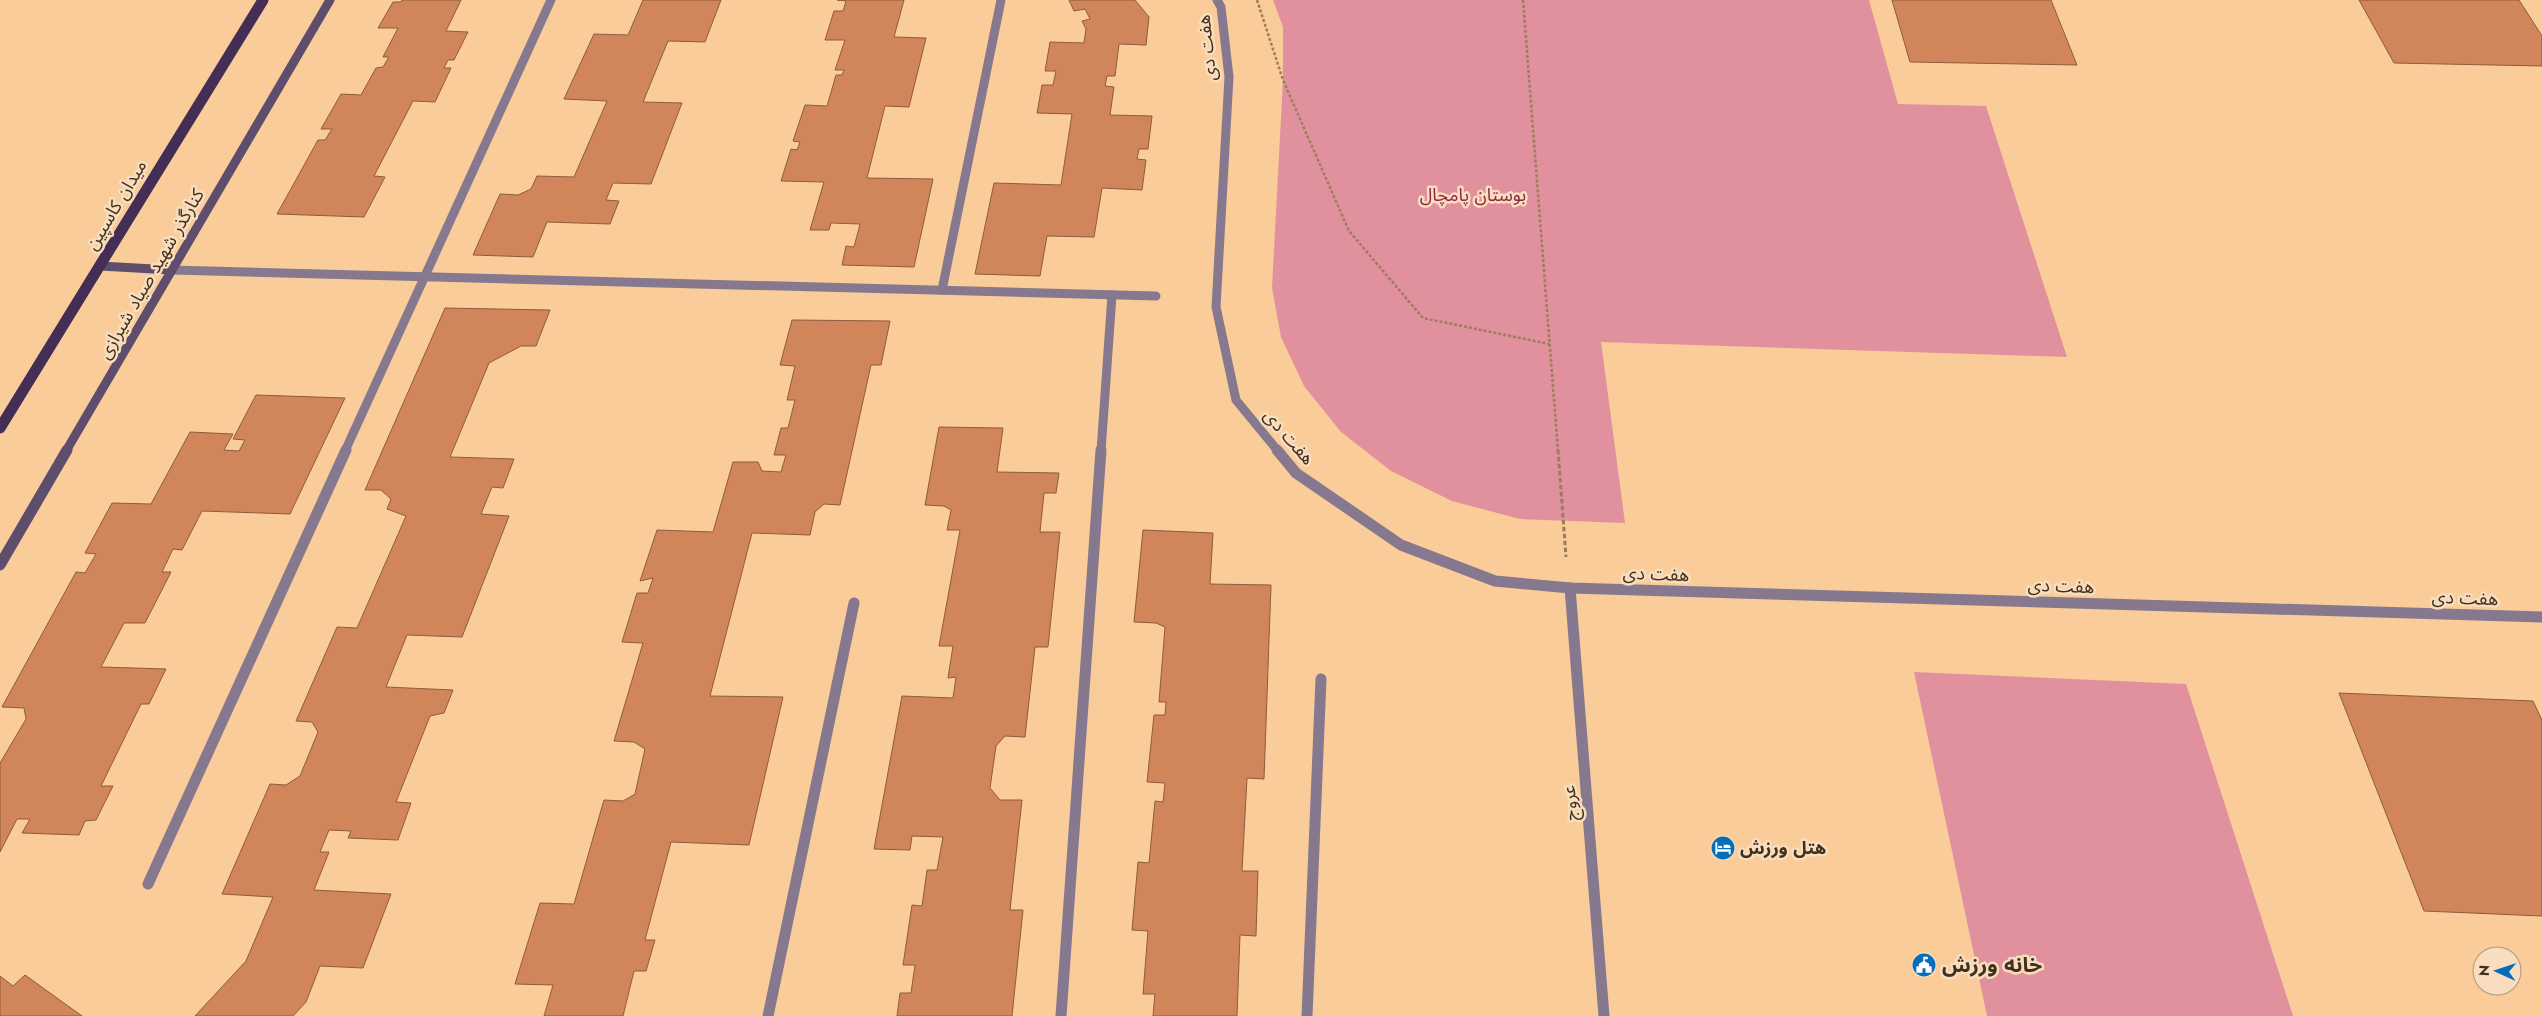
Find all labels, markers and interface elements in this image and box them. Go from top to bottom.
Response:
street label: هفت دی [1191,14,1223,82]
street label: میدان کاسپین [79,155,153,255]
park label: بوستان پامچال [1420,182,1526,208]
street label: کنارگذر شهید صیاد شیرازی [92,183,211,364]
street label: هفت دی [1257,403,1321,471]
street label: هفت دی [1622,560,1690,588]
street label: هفت دی [2027,572,2095,600]
street label: هفت دی [2431,584,2499,612]
street label: عروج [1555,784,1585,822]
hotel icon: هتل ورزش [1710,835,1736,861]
place label: هتل ورزش [1740,835,1826,861]
north arrow [2472,946,2522,996]
place label: خانه ورزش [1942,950,2042,980]
public building icon: خانه ورزش [1911,952,1937,978]
text: N [2474,964,2494,976]

